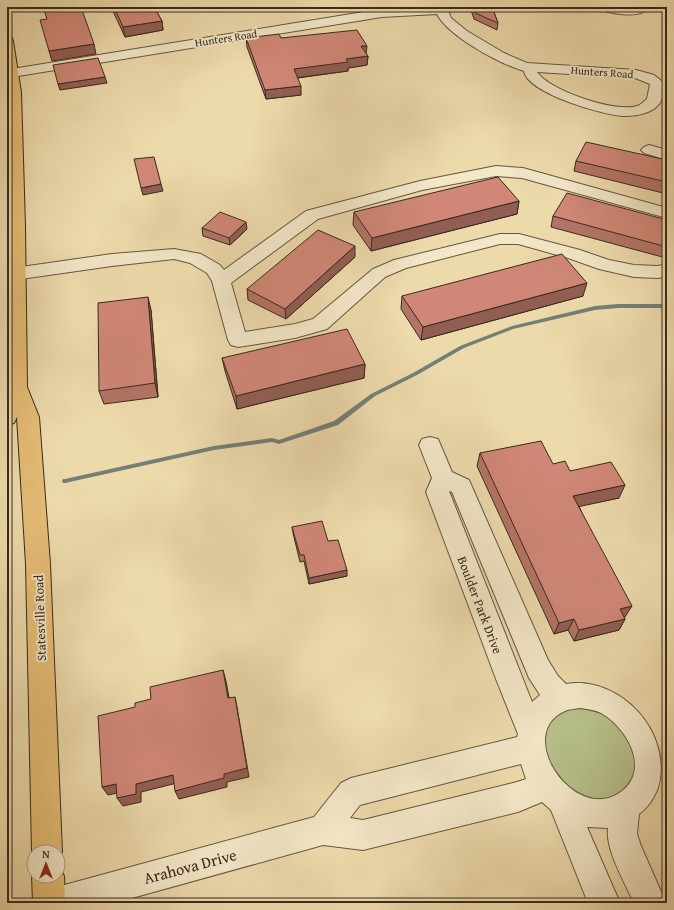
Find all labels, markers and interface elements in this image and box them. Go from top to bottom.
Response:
street label: Hunters Road [194,25,258,51]
street label: Hunters Road [570,62,634,82]
street label: Boulder Park Drive [453,553,507,657]
street label: Statesville Road [29,574,51,662]
street label: Arahova Drive [141,842,239,890]
north arrow [26,844,66,884]
text: N [42,846,50,862]

